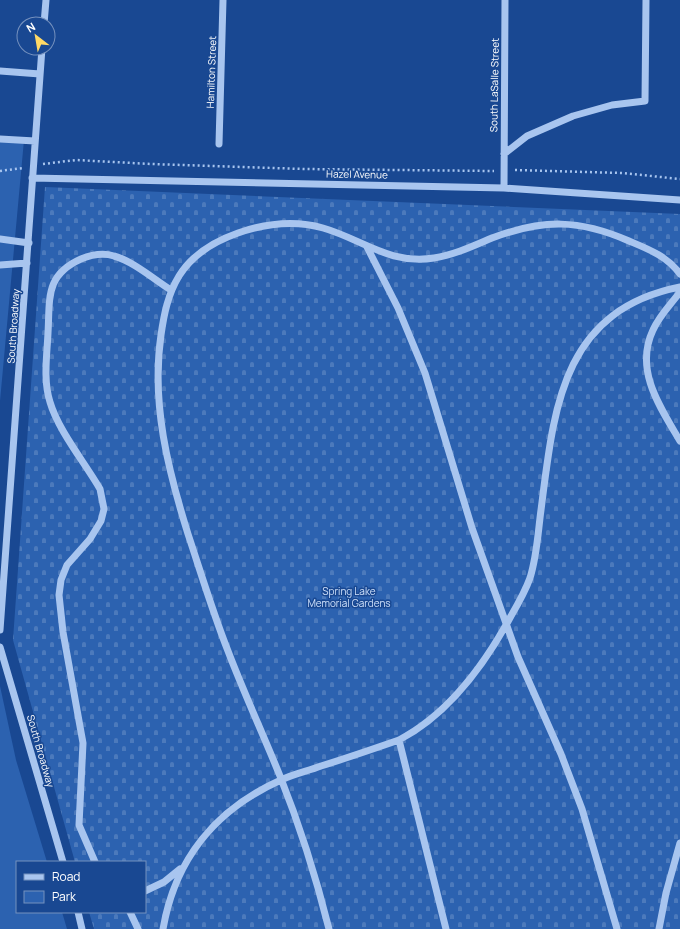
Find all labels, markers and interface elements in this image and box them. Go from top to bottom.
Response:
north arrow [16,16,56,56]
text: N [23,18,38,35]
street label: Hamilton Street [203,35,219,109]
street label: South LaSalle Street [486,38,502,132]
street label: Hazel Avenue [326,166,388,182]
street label: South Broadway [3,287,23,364]
park label: Spring Lake Memorial Gardens [307,584,391,610]
street label: South Broadway [24,713,58,790]
legend [16,861,146,913]
text: Road [52,868,80,885]
text: Park [52,888,77,905]

